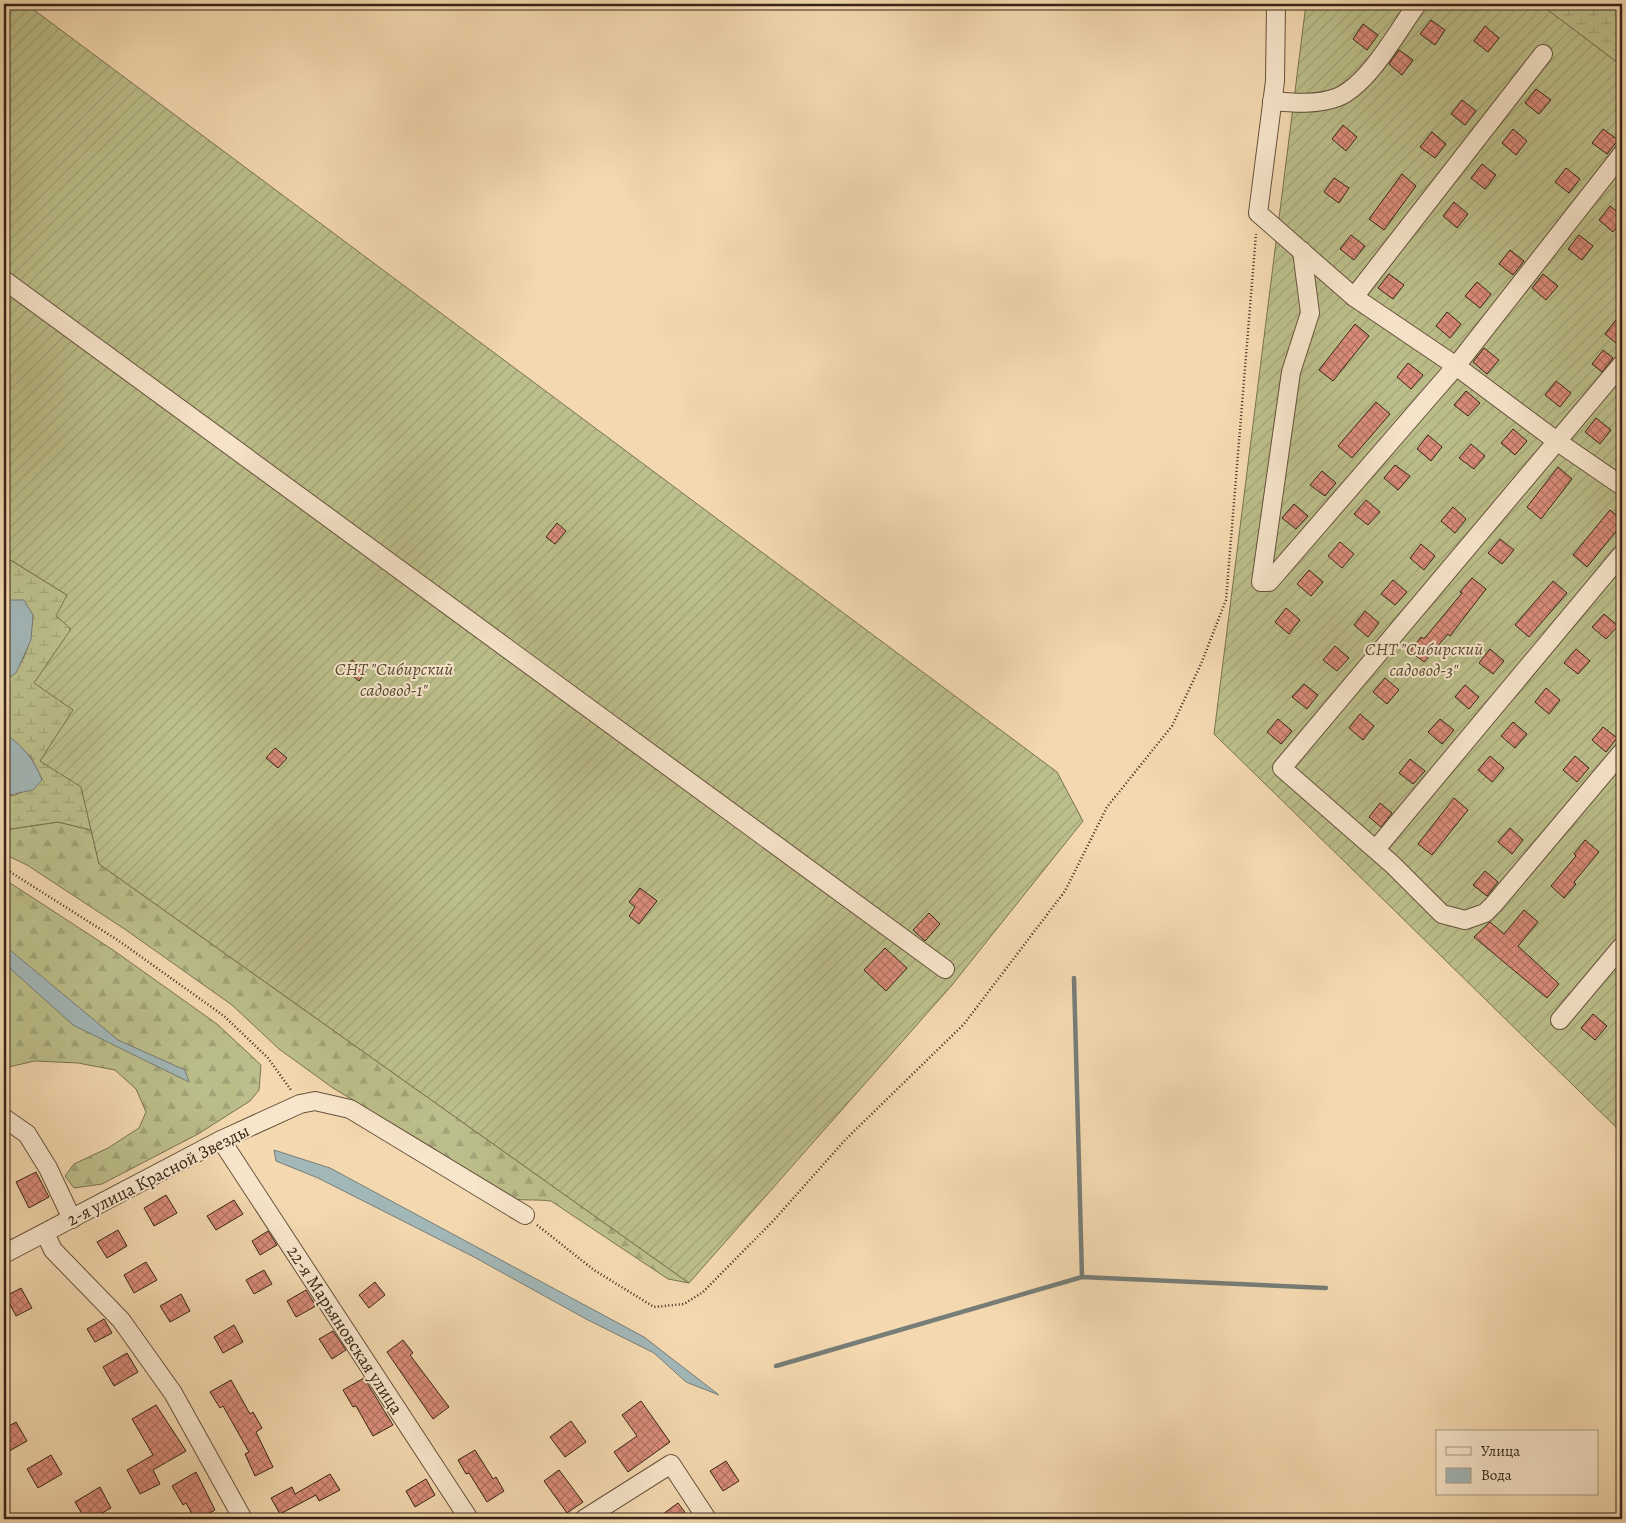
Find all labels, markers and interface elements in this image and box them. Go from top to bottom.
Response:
park label: СНТ "Сибирский садовод-3" [1365,637,1483,682]
park label: СНТ "Сибирский садовод-1" [335,657,453,702]
street label: 2-я улица Красной Звезды [63,1118,253,1232]
street label: 22-я Марьяновская улица [281,1241,409,1420]
legend [1436,1430,1598,1496]
text: Улица [1481,1441,1520,1461]
text: Вода [1481,1465,1512,1485]

